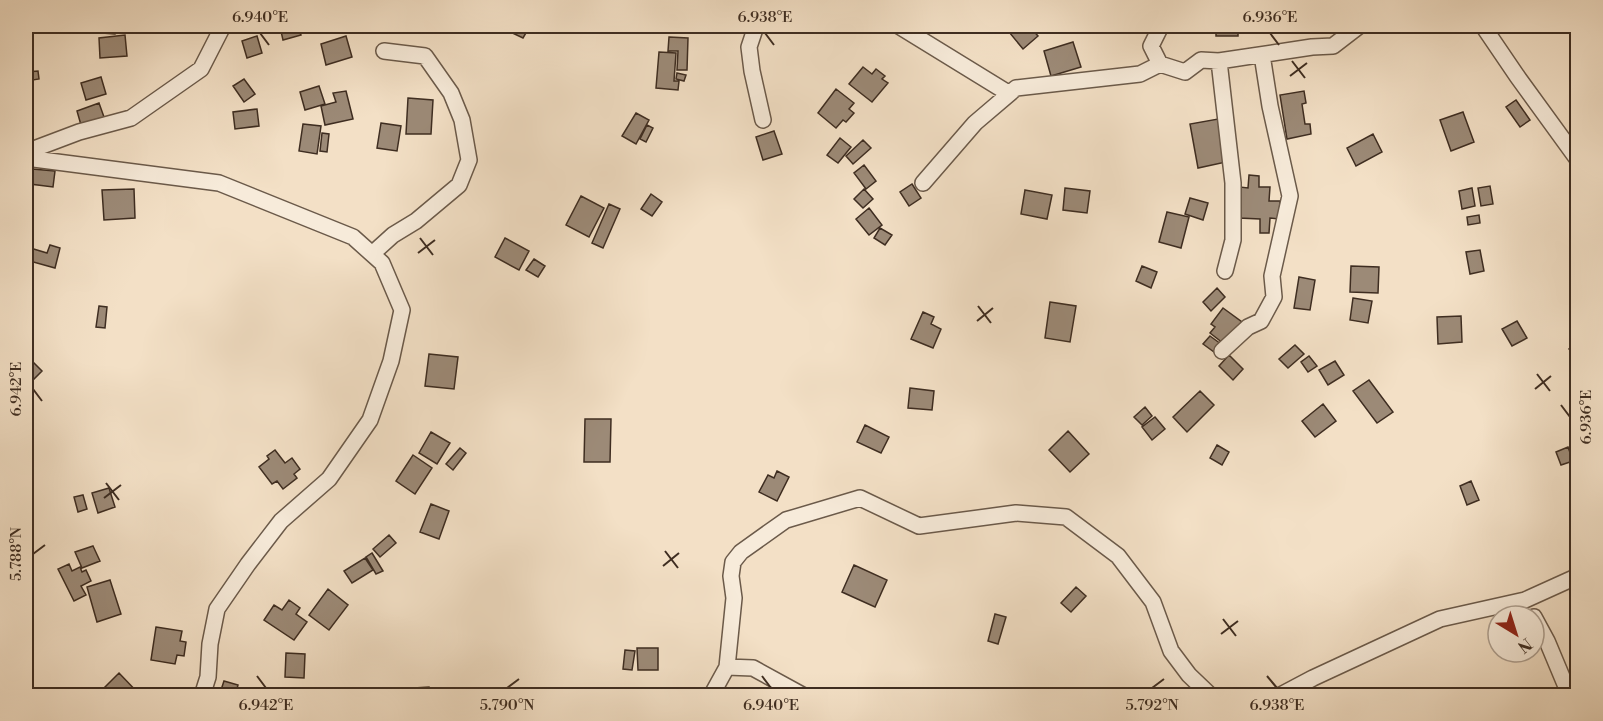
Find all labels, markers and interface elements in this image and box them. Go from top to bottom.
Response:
text: 6.940°E [232,8,288,27]
text: 6.938°E [738,8,792,27]
text: 6.936°E [1243,8,1297,27]
text: 6.942°E [7,362,26,416]
text: 6.936°E [1577,390,1596,444]
text: 5.788°N [7,527,26,581]
north arrow [1486,604,1546,664]
text: N [1513,633,1536,657]
text: 6.942°E [239,696,293,715]
text: 5.790°N [480,696,534,715]
text: 6.940°E [743,696,799,715]
text: 5.792°N [1125,696,1179,715]
text: 6.938°E [1250,696,1304,715]

